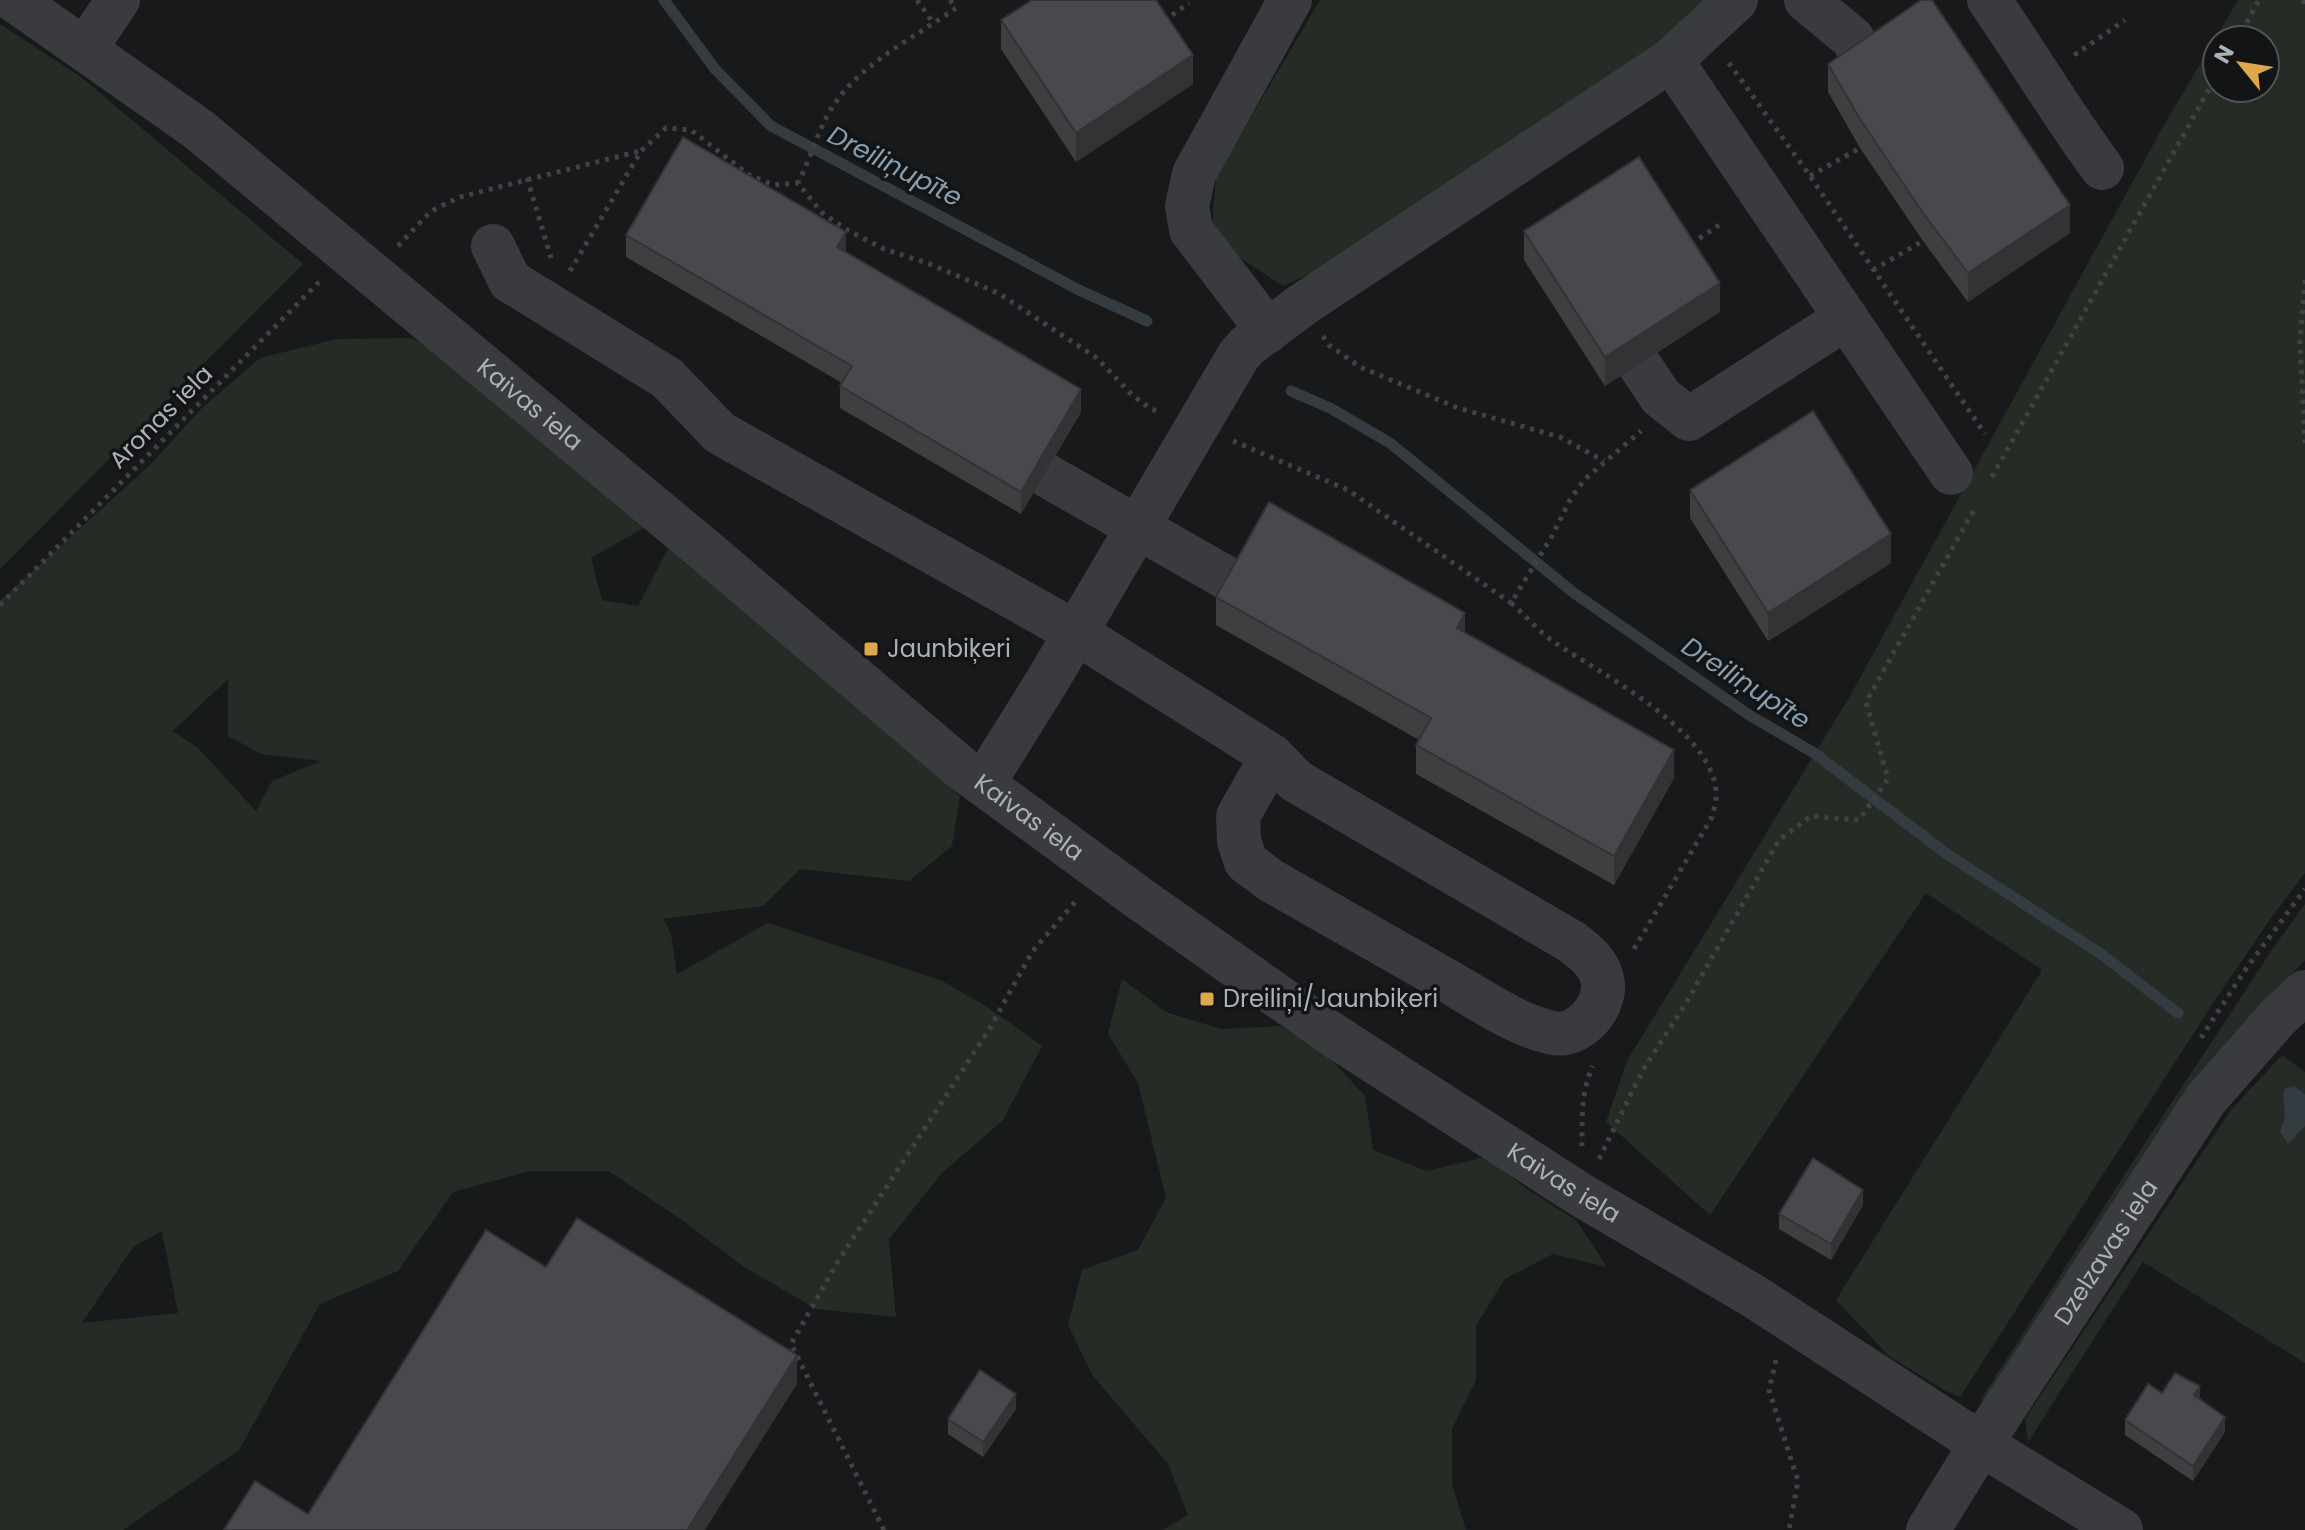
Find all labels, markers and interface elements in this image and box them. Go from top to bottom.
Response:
north arrow [2201,24,2281,104]
text: N [2207,39,2242,69]
water label: Dreiliņupīte [822,117,968,215]
street label: Kaivas iela [470,351,590,458]
street label: Aronas iela [102,358,220,476]
water label: Dreiliņupīte [1675,628,1817,738]
place label: Jaunbiķeri [887,632,1011,665]
marker: Jaunbiķeri [862,640,880,658]
street label: Kaivas iela [968,766,1091,868]
place label: Dreiliņi/Jaunbiķeri [1223,982,1438,1015]
marker: Dreiliņi/Jaunbiķeri [1198,990,1216,1008]
street label: Kaivas iela [1501,1135,1627,1231]
street label: Dzelzavas iela [2046,1173,2165,1331]

